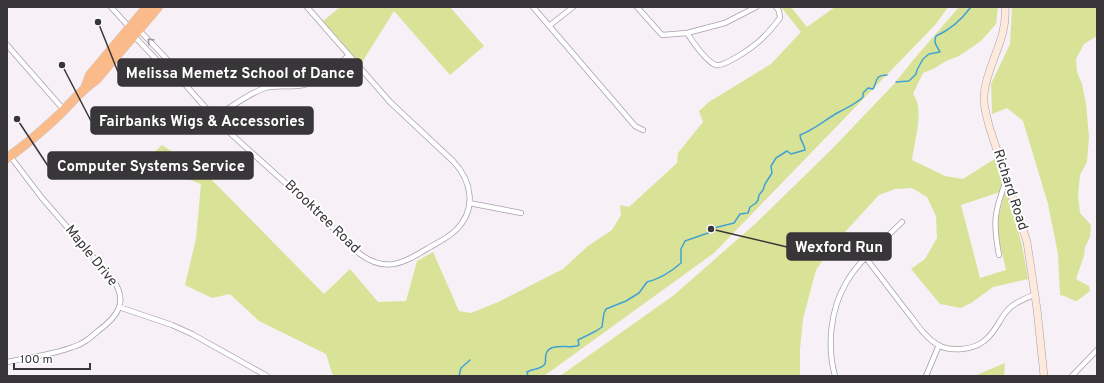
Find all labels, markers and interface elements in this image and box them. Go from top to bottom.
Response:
one-way arrow [147,39,155,46]
callout: Melissa Memetz School of Dance [118,59,362,86]
text: Melissa Memetz School of Dance [126,65,354,84]
callout: Fairbanks Wigs & Accessories [91,107,313,134]
text: Fairbanks Wigs & Accessories [99,113,305,132]
street label: Richard Road [989,147,1031,233]
callout: Computer Systems Service [48,152,253,179]
text: Computer Systems Service [57,158,245,177]
street label: Brooktree Road [281,177,363,257]
street label: Maple Drive [61,222,121,290]
callout: Wexford Run [787,233,891,260]
text: Wexford Run [795,239,883,258]
scale bar [14,345,90,371]
text: 100 m [20,352,53,368]

